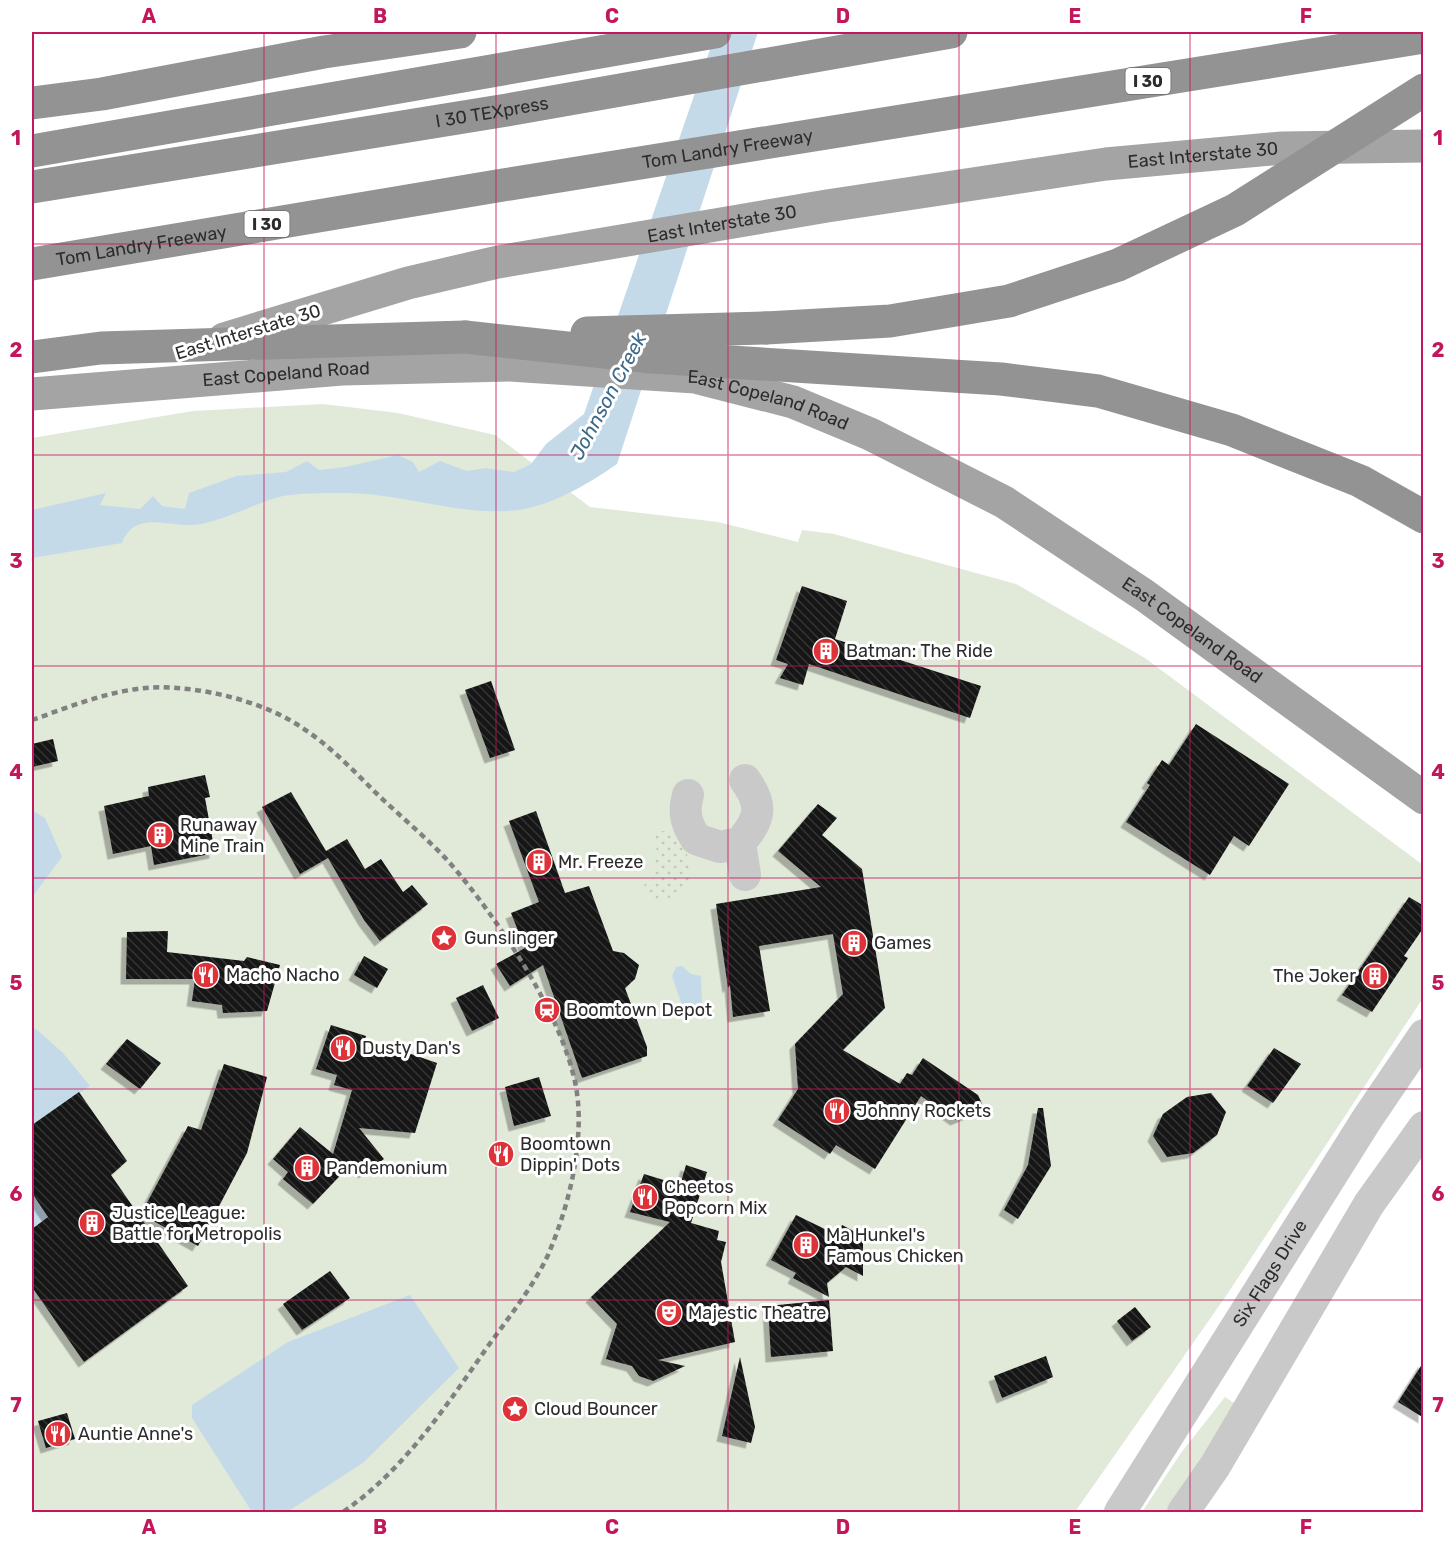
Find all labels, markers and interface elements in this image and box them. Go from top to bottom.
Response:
text: A [142,4,157,28]
text: B [373,4,387,28]
text: C [605,4,619,28]
text: D [836,4,850,28]
text: E [1069,4,1081,28]
text: F [1300,4,1312,28]
road number: I 30 [1126,68,1170,94]
street label: I 30 TEXpress [434,92,550,132]
street label: Tom Landry Freeway [641,124,815,173]
text: 1 [11,126,21,150]
text: 1 [1433,126,1443,150]
street label: East Interstate 30 [1127,137,1279,173]
street label: East Interstate 30 [646,200,798,247]
road number: I 30 [244,211,290,237]
street label: Tom Landry Freeway [55,220,228,271]
street label: East Interstate 30 [173,299,323,365]
water label: Johnson Creek [564,328,652,464]
text: 2 [10,338,23,362]
text: 2 [1432,338,1445,362]
street label: East Copeland Road [202,357,370,391]
street label: East Copeland Road [687,366,852,435]
text: 3 [9,549,23,573]
text: 3 [1431,549,1445,573]
street label: East Copeland Road [1118,572,1267,688]
building icon: Batman: The Ride [811,636,841,666]
place label: Batman: The Ride [846,640,993,662]
text: 4 [9,760,23,784]
text: 4 [1431,760,1445,784]
place label: Runaway Mine Train [180,814,264,857]
building icon: Runaway Mine Train [145,820,175,850]
building icon: Mr. Freeze [524,847,554,877]
place label: Mr. Freeze [558,851,643,873]
place icon: Gunslinger [429,923,459,953]
place label: Gunslinger [464,927,555,949]
building icon: Games [839,928,869,958]
place label: Games [874,932,931,954]
restaurant icon: Macho Nacho [191,960,221,990]
building icon: The Joker [1360,961,1390,991]
place label: Macho Nacho [226,964,340,986]
place label: The Joker [1273,965,1356,987]
text: 5 [10,971,23,995]
text: 5 [1432,971,1445,995]
station icon: Boomtown Depot [532,995,562,1025]
place label: Boomtown Depot [566,999,712,1021]
restaurant icon: Dusty Dan's [328,1033,358,1063]
place label: Dusty Dan's [362,1037,461,1059]
restaurant icon: Johnny Rockets [822,1096,852,1126]
place label: Johnny Rockets [856,1100,991,1122]
place label: Boomtown Dippin' Dots [520,1133,620,1176]
restaurant icon: Boomtown Dippin' Dots [486,1139,516,1169]
building icon: Pandemonium [292,1153,322,1183]
place label: Pandemonium [326,1157,447,1179]
place label: Cheetos Popcorn Mix [664,1176,768,1219]
text: 6 [9,1182,23,1206]
restaurant icon: Cheetos Popcorn Mix [630,1182,660,1212]
text: 6 [1431,1182,1445,1206]
place label: Justice League: Battle for Metropolis [112,1202,282,1245]
building icon: Justice League: Battle for Metropolis [77,1208,107,1238]
street label: Six Flags Drive [1228,1216,1312,1331]
place label: Ma Hunkel's Famous Chicken [826,1224,964,1267]
building icon: Ma Hunkel's Famous Chicken [791,1230,821,1260]
theatre icon: Majestic Theatre [654,1298,684,1328]
place label: Majestic Theatre [688,1302,826,1324]
text: 7 [10,1393,22,1417]
text: 7 [1432,1393,1444,1417]
place icon: Cloud Bouncer [500,1394,530,1424]
place label: Cloud Bouncer [534,1398,658,1420]
restaurant icon: Auntie Anne's [43,1419,73,1449]
place label: Auntie Anne's [78,1423,193,1445]
text: A [142,1515,157,1539]
text: B [373,1515,387,1539]
text: C [605,1515,619,1539]
text: D [836,1515,850,1539]
text: E [1069,1515,1081,1539]
text: F [1300,1515,1312,1539]

